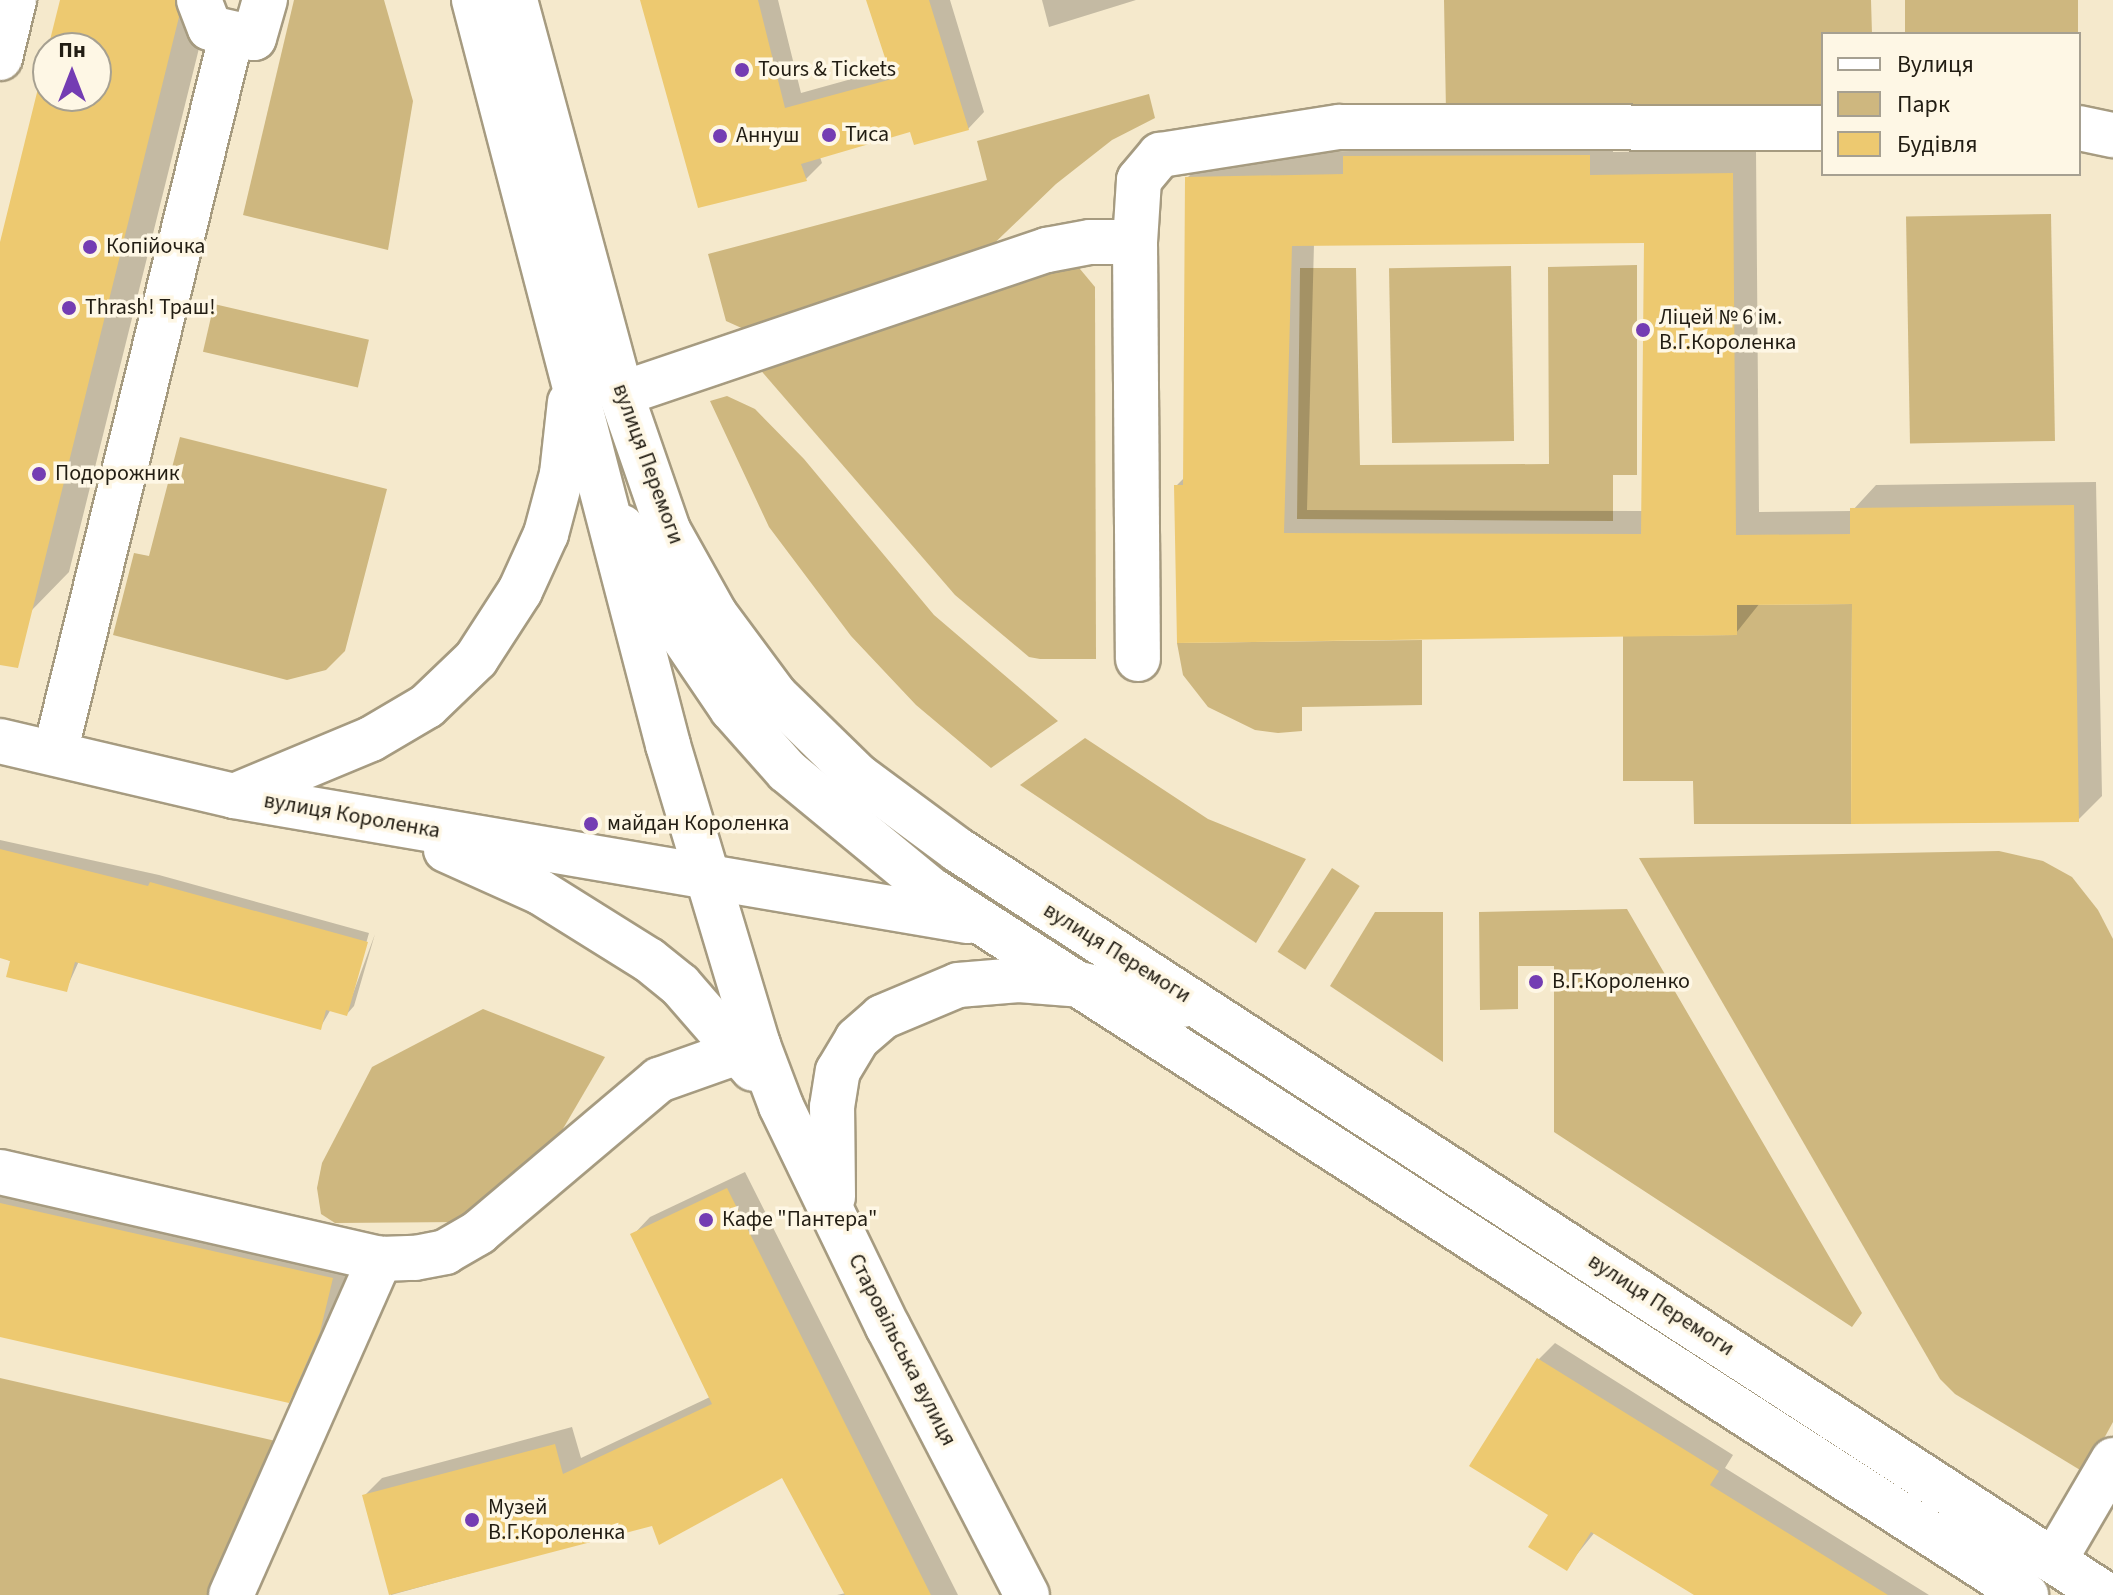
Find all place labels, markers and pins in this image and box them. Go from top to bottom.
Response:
place label: Tours & Tickets [758,57,896,83]
marker: Tours & Tickets [733,61,751,79]
place label: Тиса [845,122,889,148]
place label: Аннуш [736,123,799,149]
marker: Тиса [820,126,838,144]
marker: Аннуш [711,127,729,145]
place label: Копійочка [106,234,205,260]
marker: Копійочка [81,238,99,256]
place label: Thrash! Траш! [85,295,216,321]
marker: Thrash! Траш! [60,299,78,317]
place label: Ліцей № 6 ім. В.Г.Короленка [1659,304,1796,356]
marker: Ліцей № 6 ім. В.Г.Короленка [1634,321,1652,339]
place label: Подорожник [55,461,180,487]
marker: Подорожник [30,465,48,483]
place label: майдан Короленка [607,811,789,837]
marker: майдан Короленка [582,815,600,833]
place label: В.Г.Короленко [1552,969,1690,995]
marker: В.Г.Короленко [1527,973,1545,991]
place label: Кафе "Пантера" [722,1207,877,1233]
marker: Кафе "Пантера" [697,1211,715,1229]
place label: Музей В.Г.Короленка [488,1494,625,1546]
marker: Музей В.Г.Короленка [463,1511,481,1529]

